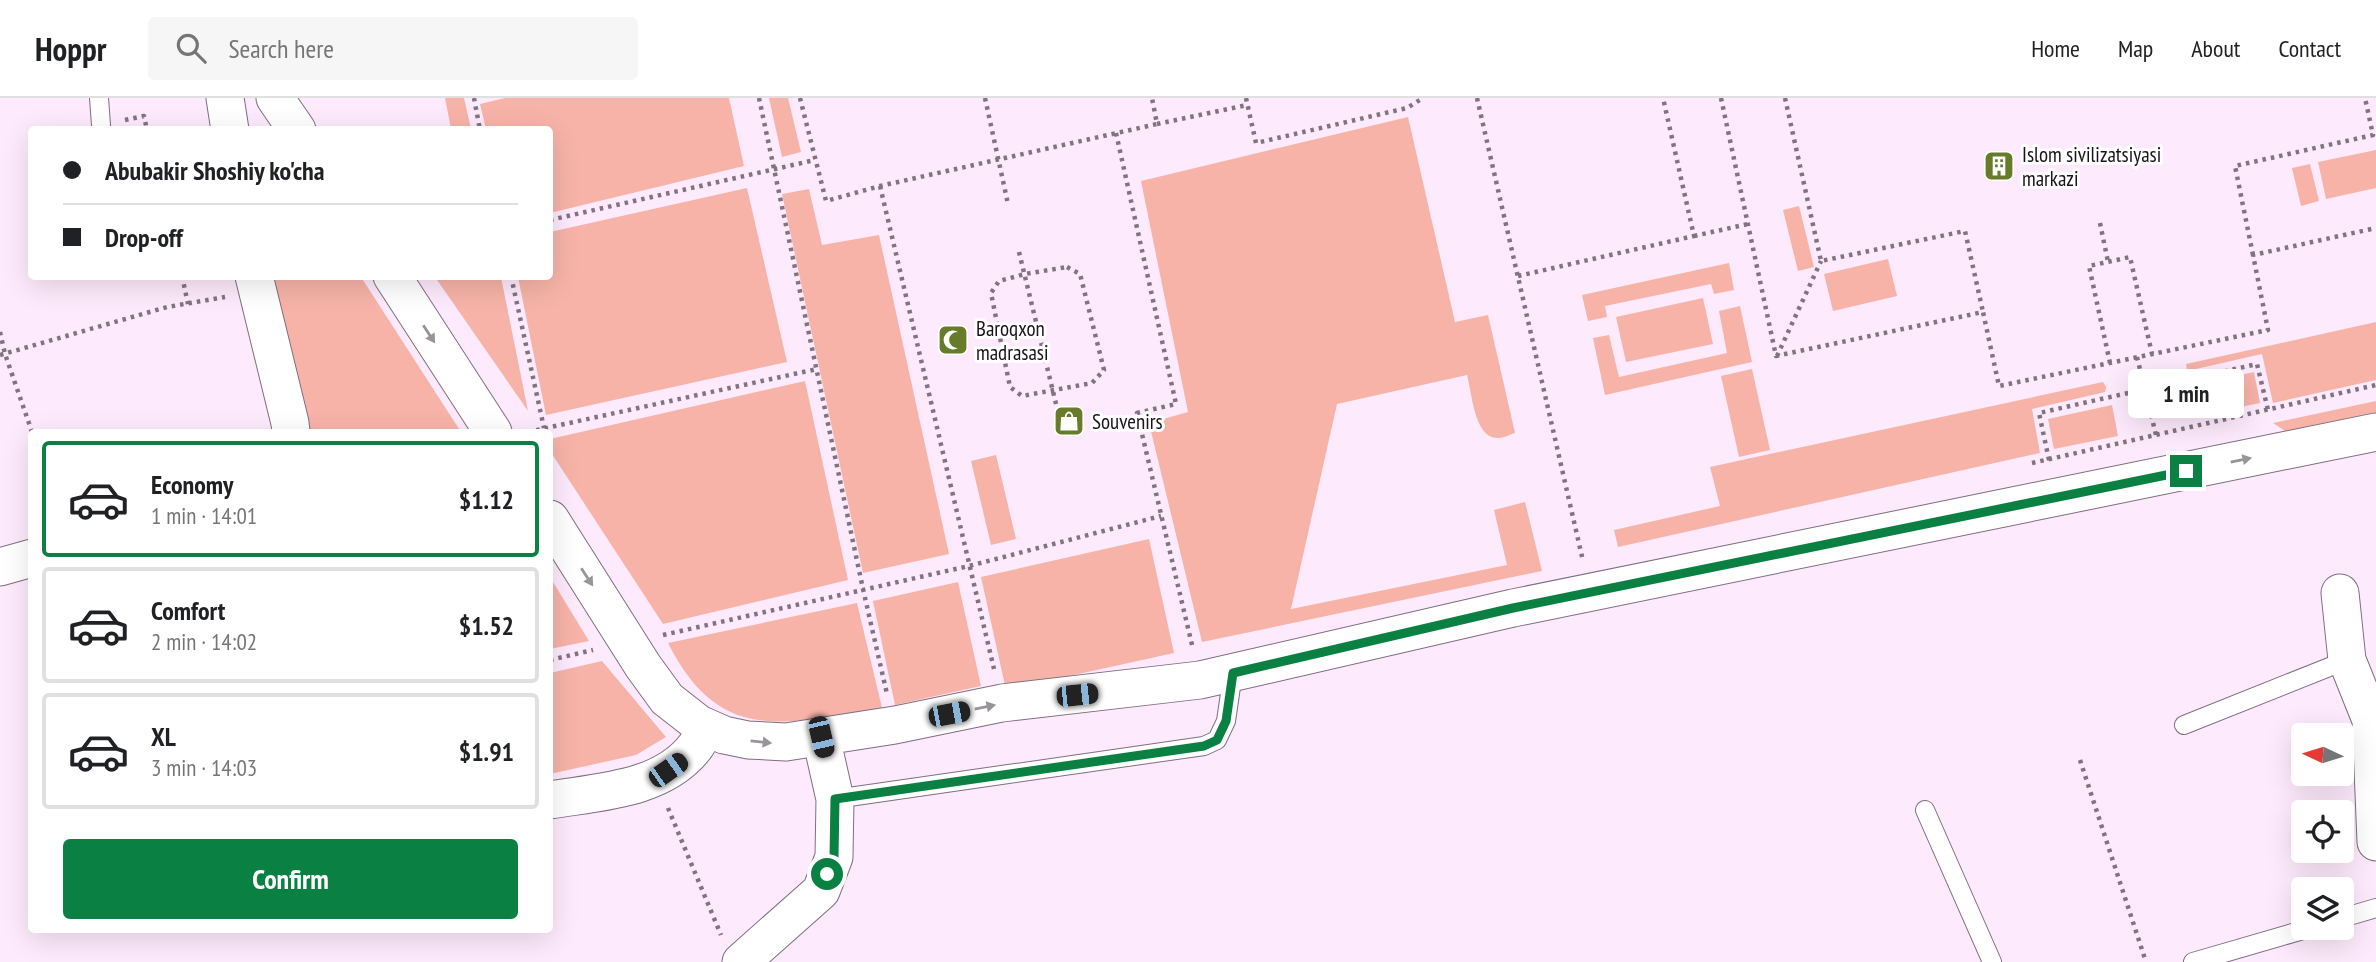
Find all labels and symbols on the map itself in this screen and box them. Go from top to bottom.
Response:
place label: Islom sivilizatsiyasi markazi [2022,141,2161,192]
building icon: Islom sivilizatsiyasi markazi [1982,149,2016,183]
place label: Baroqxon madrasasi [976,315,1048,366]
mosque icon: Baroqxon madrasasi [936,323,970,357]
one-way arrow [423,324,436,343]
callout: 1 min [2128,370,2244,418]
shop icon: Souvenirs [1052,404,1086,438]
place label: Souvenirs [1092,408,1163,435]
one-way arrow [2230,454,2252,465]
route end [2170,455,2202,487]
one-way arrow [580,567,593,586]
car [1056,682,1099,708]
car [927,700,972,728]
one-way arrow [974,701,996,712]
car [807,714,836,760]
north arrow [2291,723,2354,786]
one-way arrow [750,736,772,747]
car [645,749,692,791]
route start [811,858,843,890]

